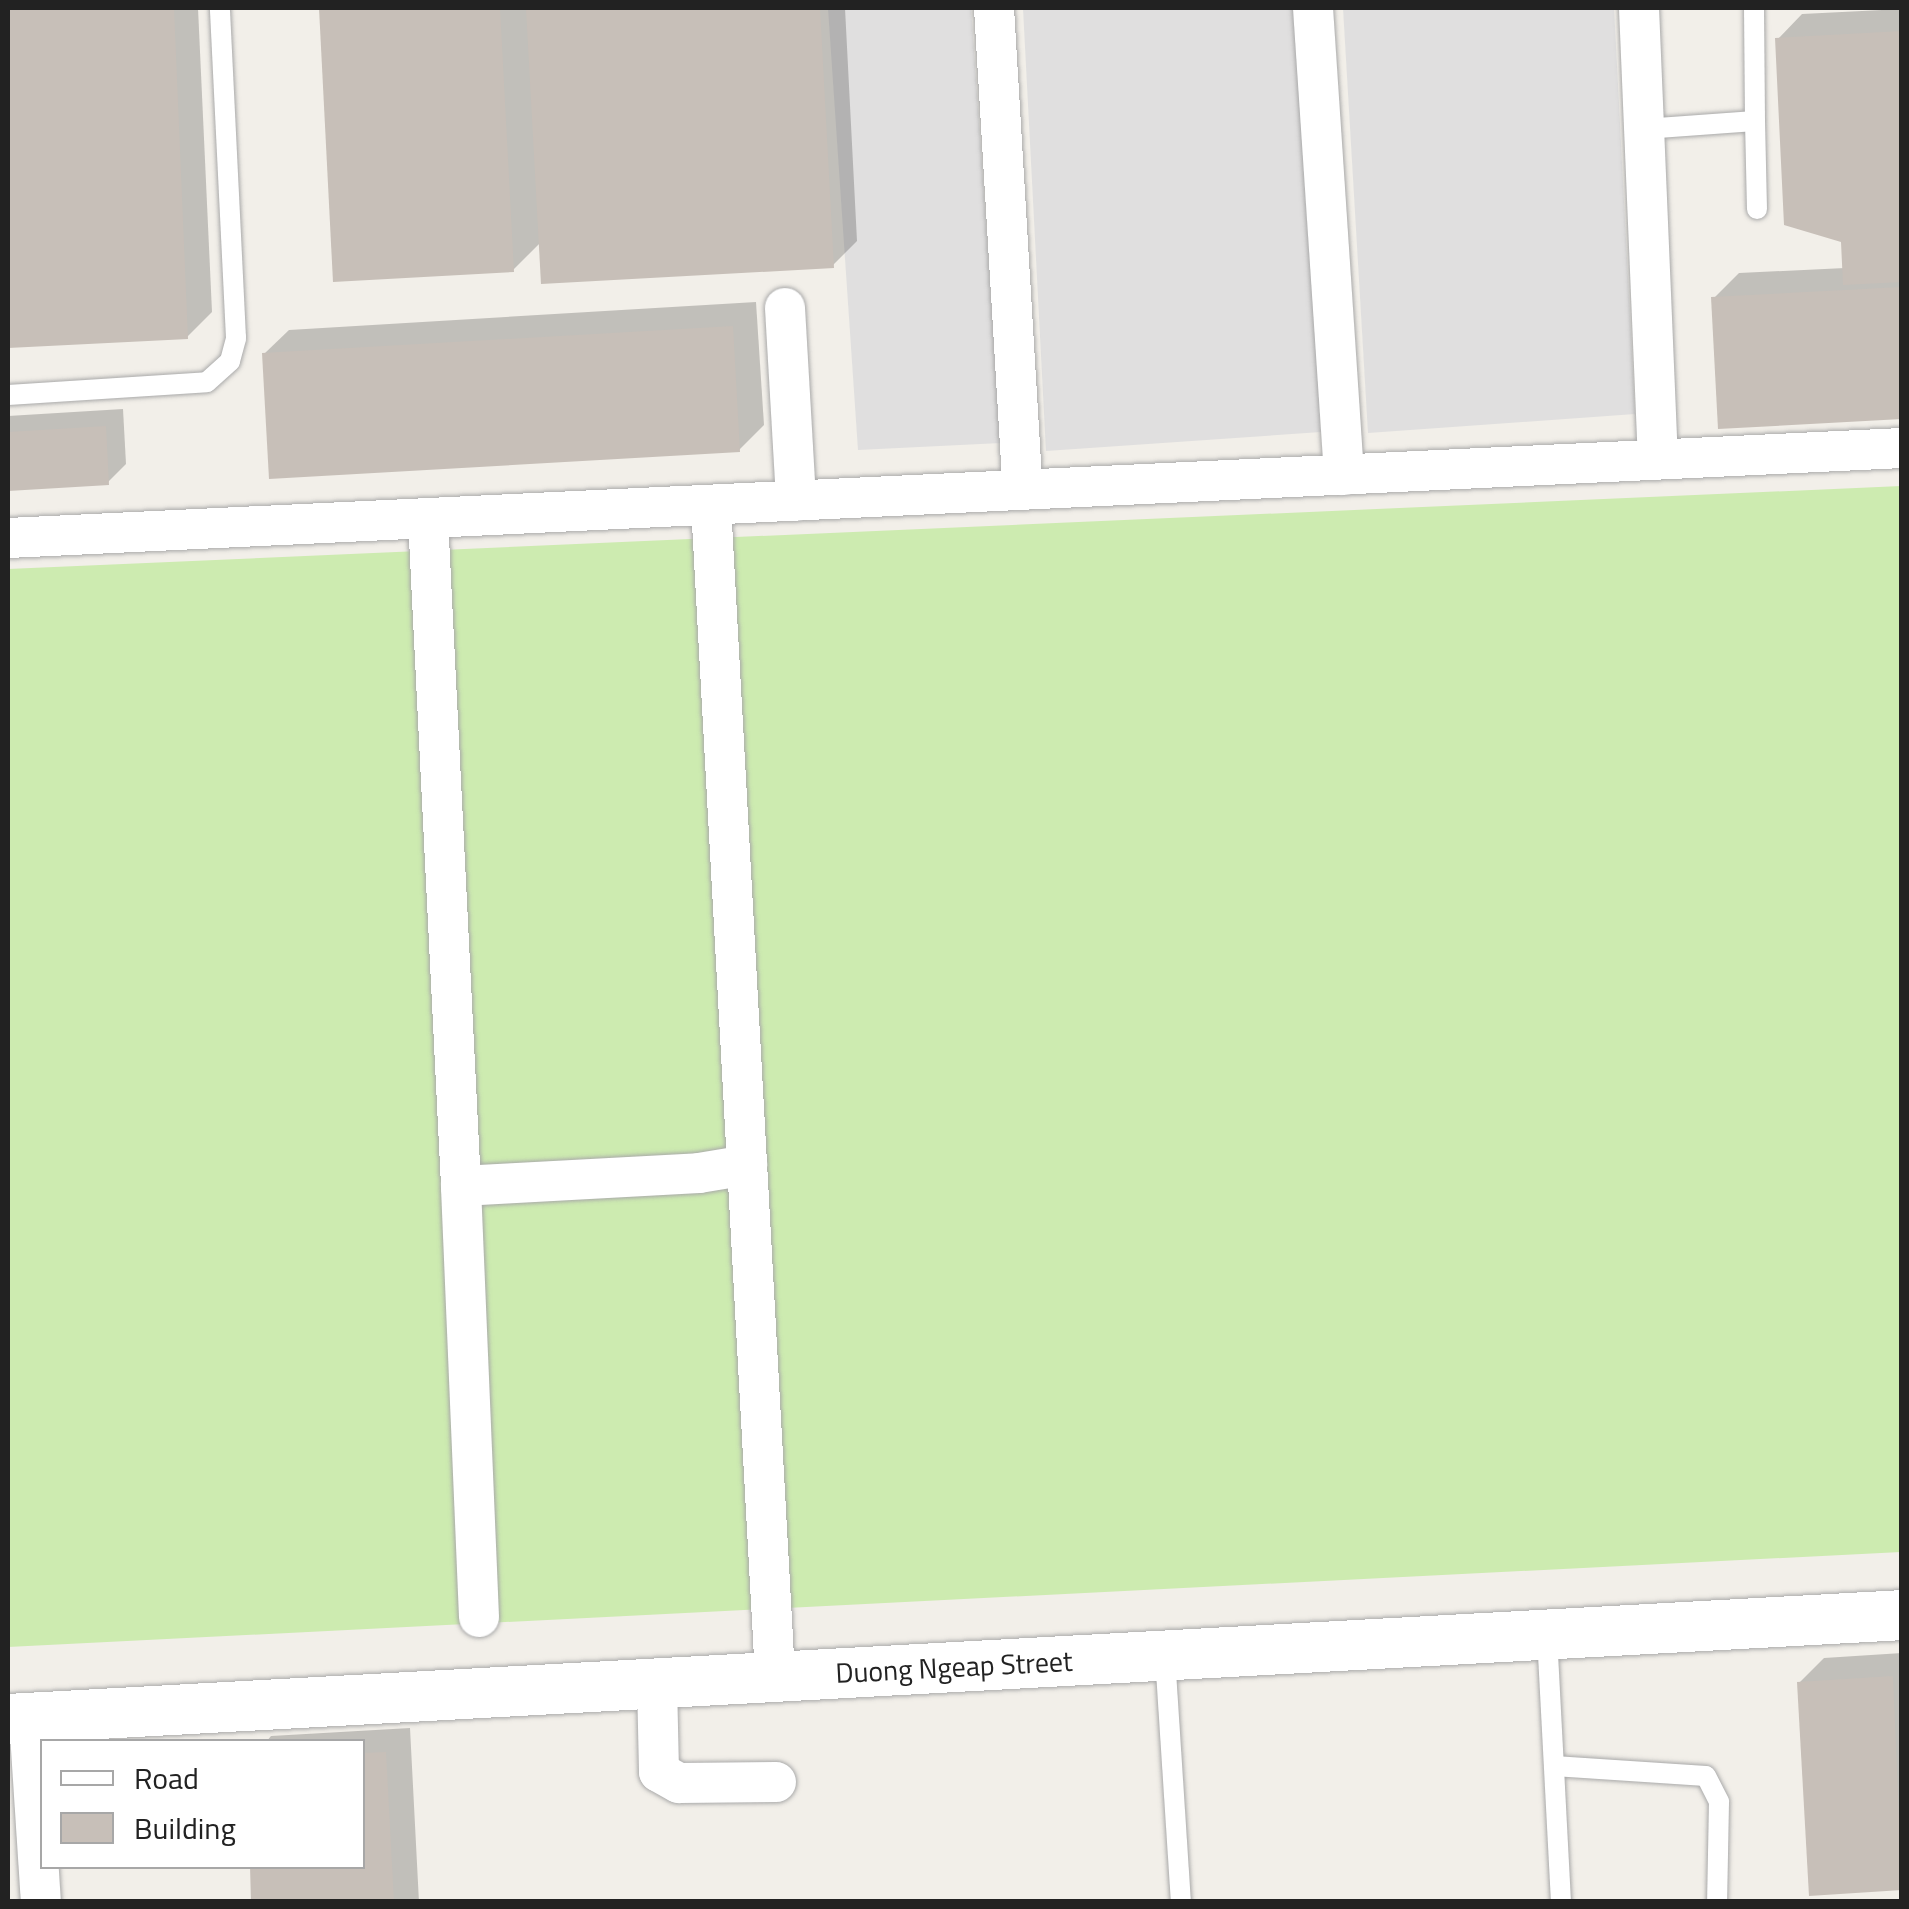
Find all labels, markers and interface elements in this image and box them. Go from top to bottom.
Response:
street label: Duong Ngeap Street [834,1644,1074,1690]
legend [40,1739,365,1869]
text: Road [134,1755,199,1801]
text: Building [134,1805,236,1851]

